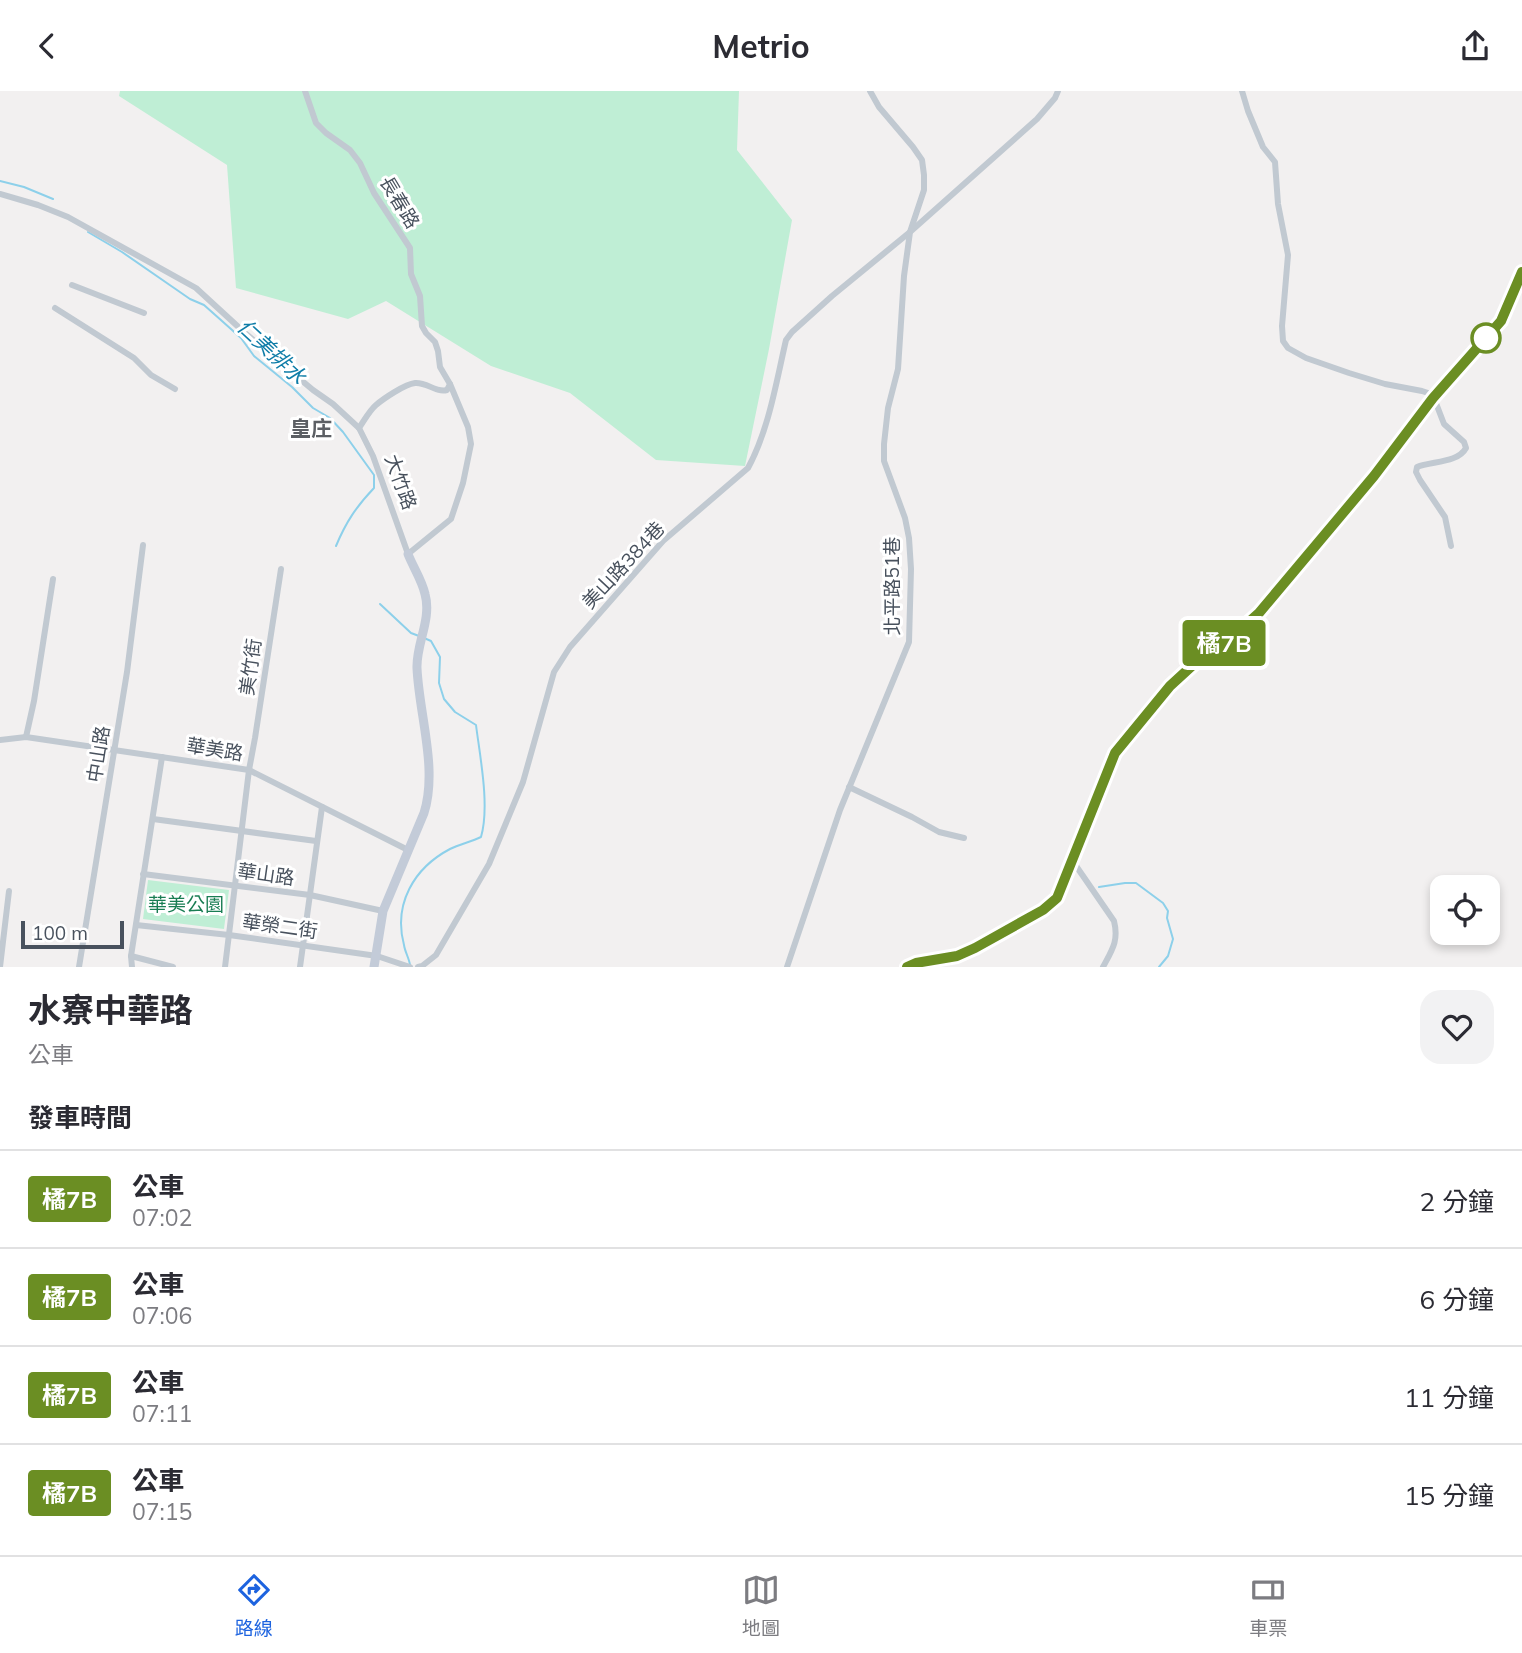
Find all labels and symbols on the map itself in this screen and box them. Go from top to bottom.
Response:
street label: 長春路 [375,171,425,233]
water label: 仁美排水 [232,313,312,390]
unlabelled marker [1471,323,1501,353]
district label: 皇庄 [290,415,332,441]
street label: 大竹路 [380,451,422,513]
street label: 美山路384巷 [577,517,669,613]
street label: 北平路51巷 [880,537,904,635]
line badge: 橘7B [1184,620,1264,666]
street label: 美竹街 [234,637,266,697]
street label: 中山路 [82,724,114,784]
street label: 華美路 [185,733,245,765]
street label: 華山路 [236,858,296,890]
park label: 華美公園 [148,892,224,916]
street label: 華榮二街 [241,909,319,943]
scale bar [21,918,124,950]

